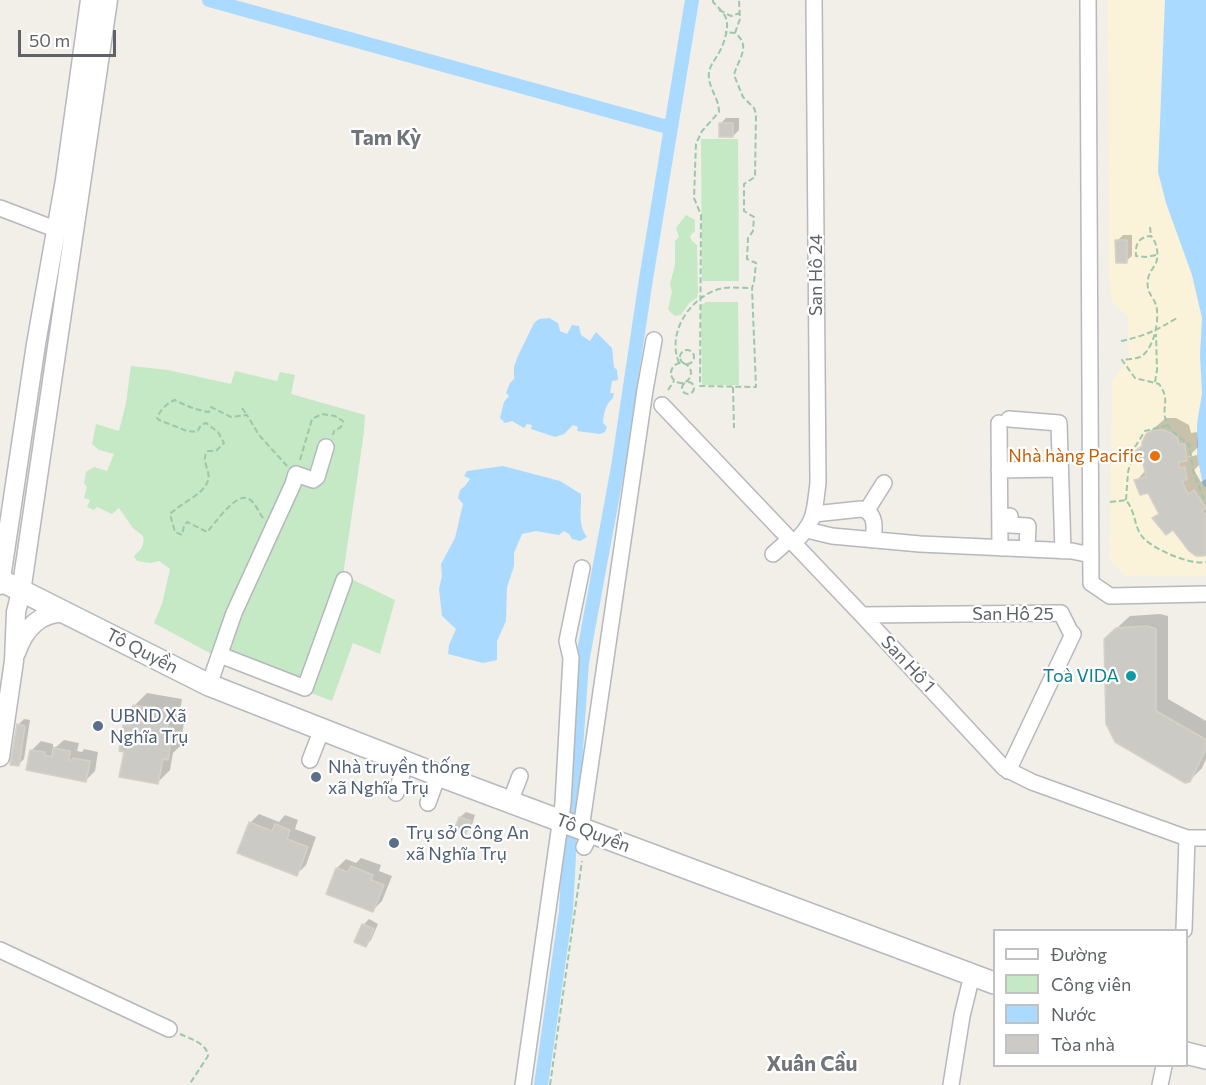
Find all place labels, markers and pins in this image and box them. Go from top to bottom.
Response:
place label: Nhà hàng Pacific [1008,445,1143,467]
marker: Nhà hàng Pacific [1148,449,1162,463]
place label: Toà VIDA [1043,665,1119,687]
marker: Toà VIDA [1124,669,1138,683]
place label: UBND Xã Nghĩa Trụ [110,705,188,748]
marker: UBND Xã Nghĩa Trụ [91,719,105,733]
place label: Nhà truyền thống xã Nghĩa Trụ [328,756,470,798]
marker: Nhà truyền thống xã Nghĩa Trụ [309,770,323,784]
place label: Trụ sở Công An xã Nghĩa Trụ [406,822,529,864]
marker: Trụ sở Công An xã Nghĩa Trụ [387,836,401,850]

